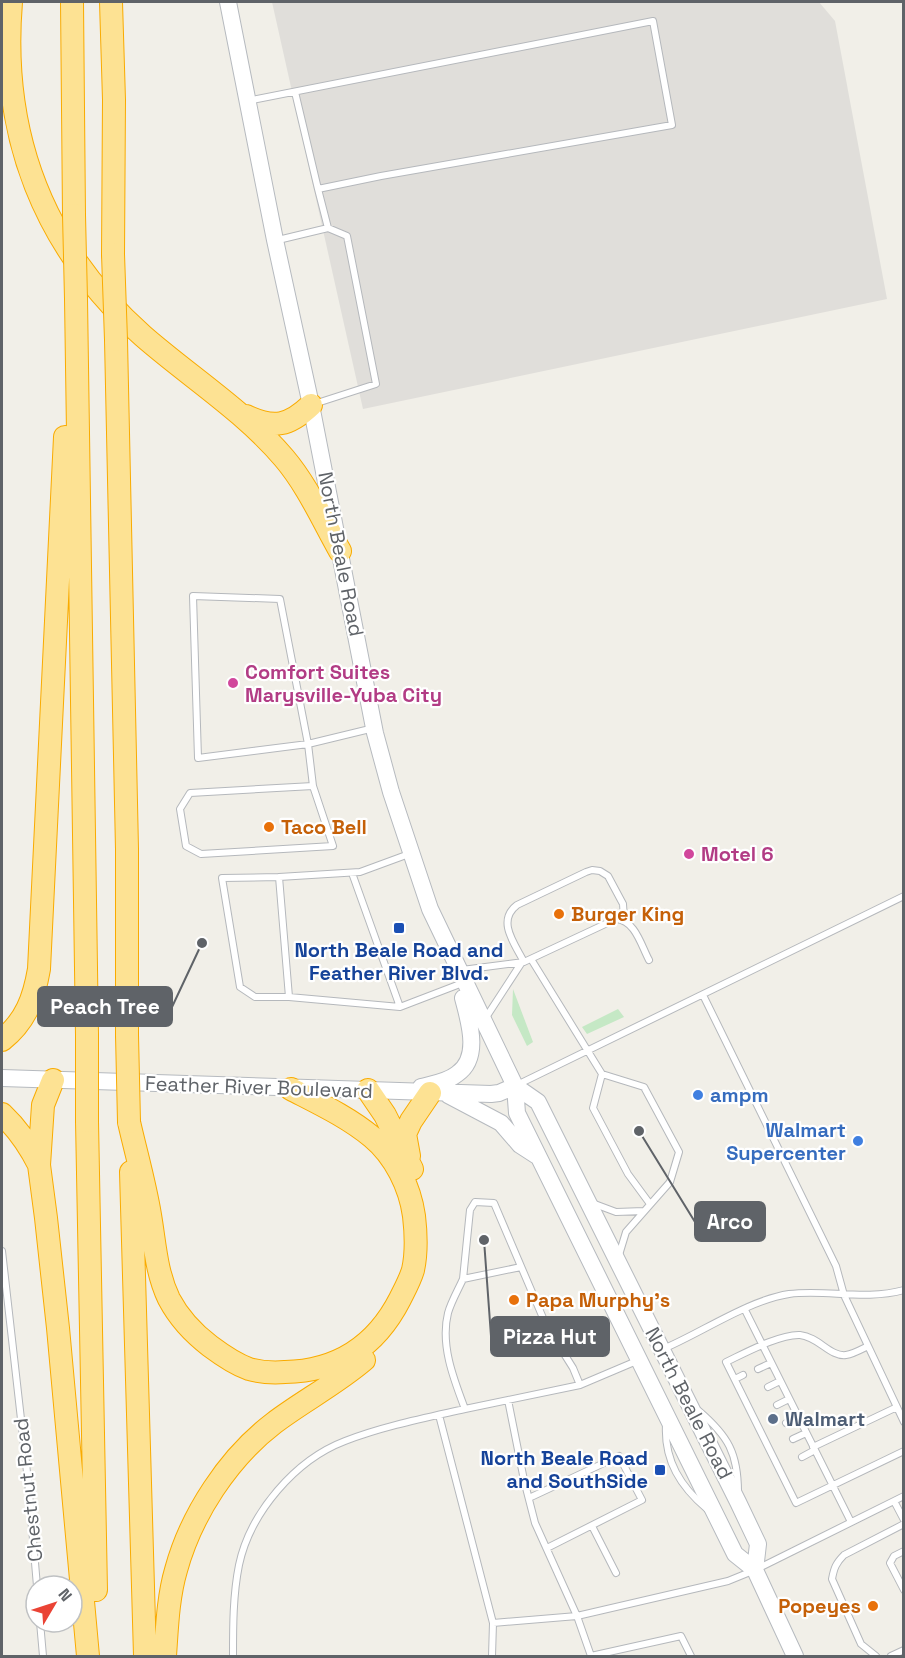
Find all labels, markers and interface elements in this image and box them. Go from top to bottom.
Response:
street label: North Beale Road [312,469,370,639]
place label: Comfort Suites Marysville-Yuba City [245,659,442,708]
marker: Comfort Suites Marysville-Yuba City [226,676,240,690]
place label: Taco Bell [281,814,367,840]
marker: Taco Bell [262,820,276,834]
place label: Motel 6 [701,841,774,867]
marker: Motel 6 [682,847,696,861]
place label: Burger King [571,901,684,927]
marker: Burger King [552,907,566,921]
marker: North Beale Road and Feather River Blvd. [392,921,406,935]
place label: North Beale Road and Feather River Blvd. [294,937,504,986]
callout: Peach Tree [38,987,172,1026]
text: Peach Tree [50,993,160,1020]
street label: Feather River Boulevard [145,1070,373,1104]
place label: ampm [710,1082,768,1108]
marker: ampm [691,1088,705,1102]
place label: Walmart Supercenter [726,1117,846,1166]
marker: Walmart Supercenter [851,1134,865,1148]
callout: Arco [695,1202,765,1241]
text: Arco [707,1208,753,1235]
place label: Papa Murphy's [526,1287,670,1313]
marker: Papa Murphy's [507,1293,521,1307]
callout: Pizza Hut [491,1317,609,1356]
text: Pizza Hut [503,1323,597,1350]
street label: North Beale Road [639,1323,739,1483]
place label: Walmart [785,1406,865,1432]
marker: Walmart [766,1412,780,1426]
street label: Chestnut Road [8,1417,48,1563]
place label: North Beale Road and SouthSide [481,1445,648,1494]
marker: North Beale Road and SouthSide [653,1463,667,1477]
north arrow [24,1574,84,1634]
text: N [54,1584,77,1606]
place label: Popeyes [778,1593,861,1619]
marker: Popeyes [866,1599,880,1613]

